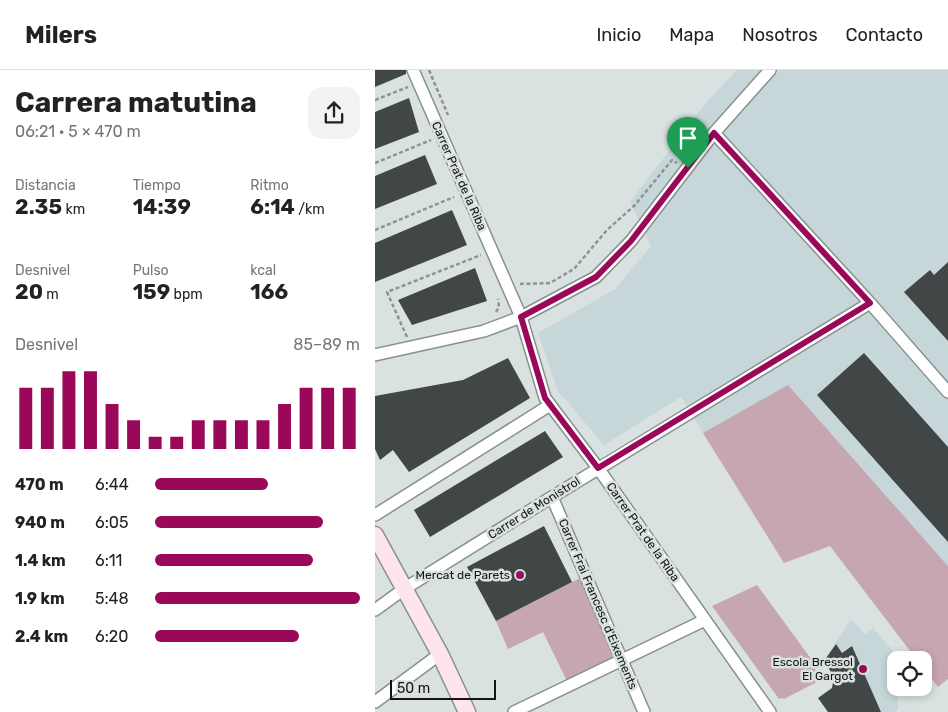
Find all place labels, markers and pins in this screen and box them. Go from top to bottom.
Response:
pin [667,117,709,168]
place label: Mercat de Parets [416,568,510,582]
marker: Mercat de Parets [514,569,526,581]
place label: Escola Bressol El Gargot [772,655,853,683]
marker: Escola Bressol El Gargot [857,663,869,675]

